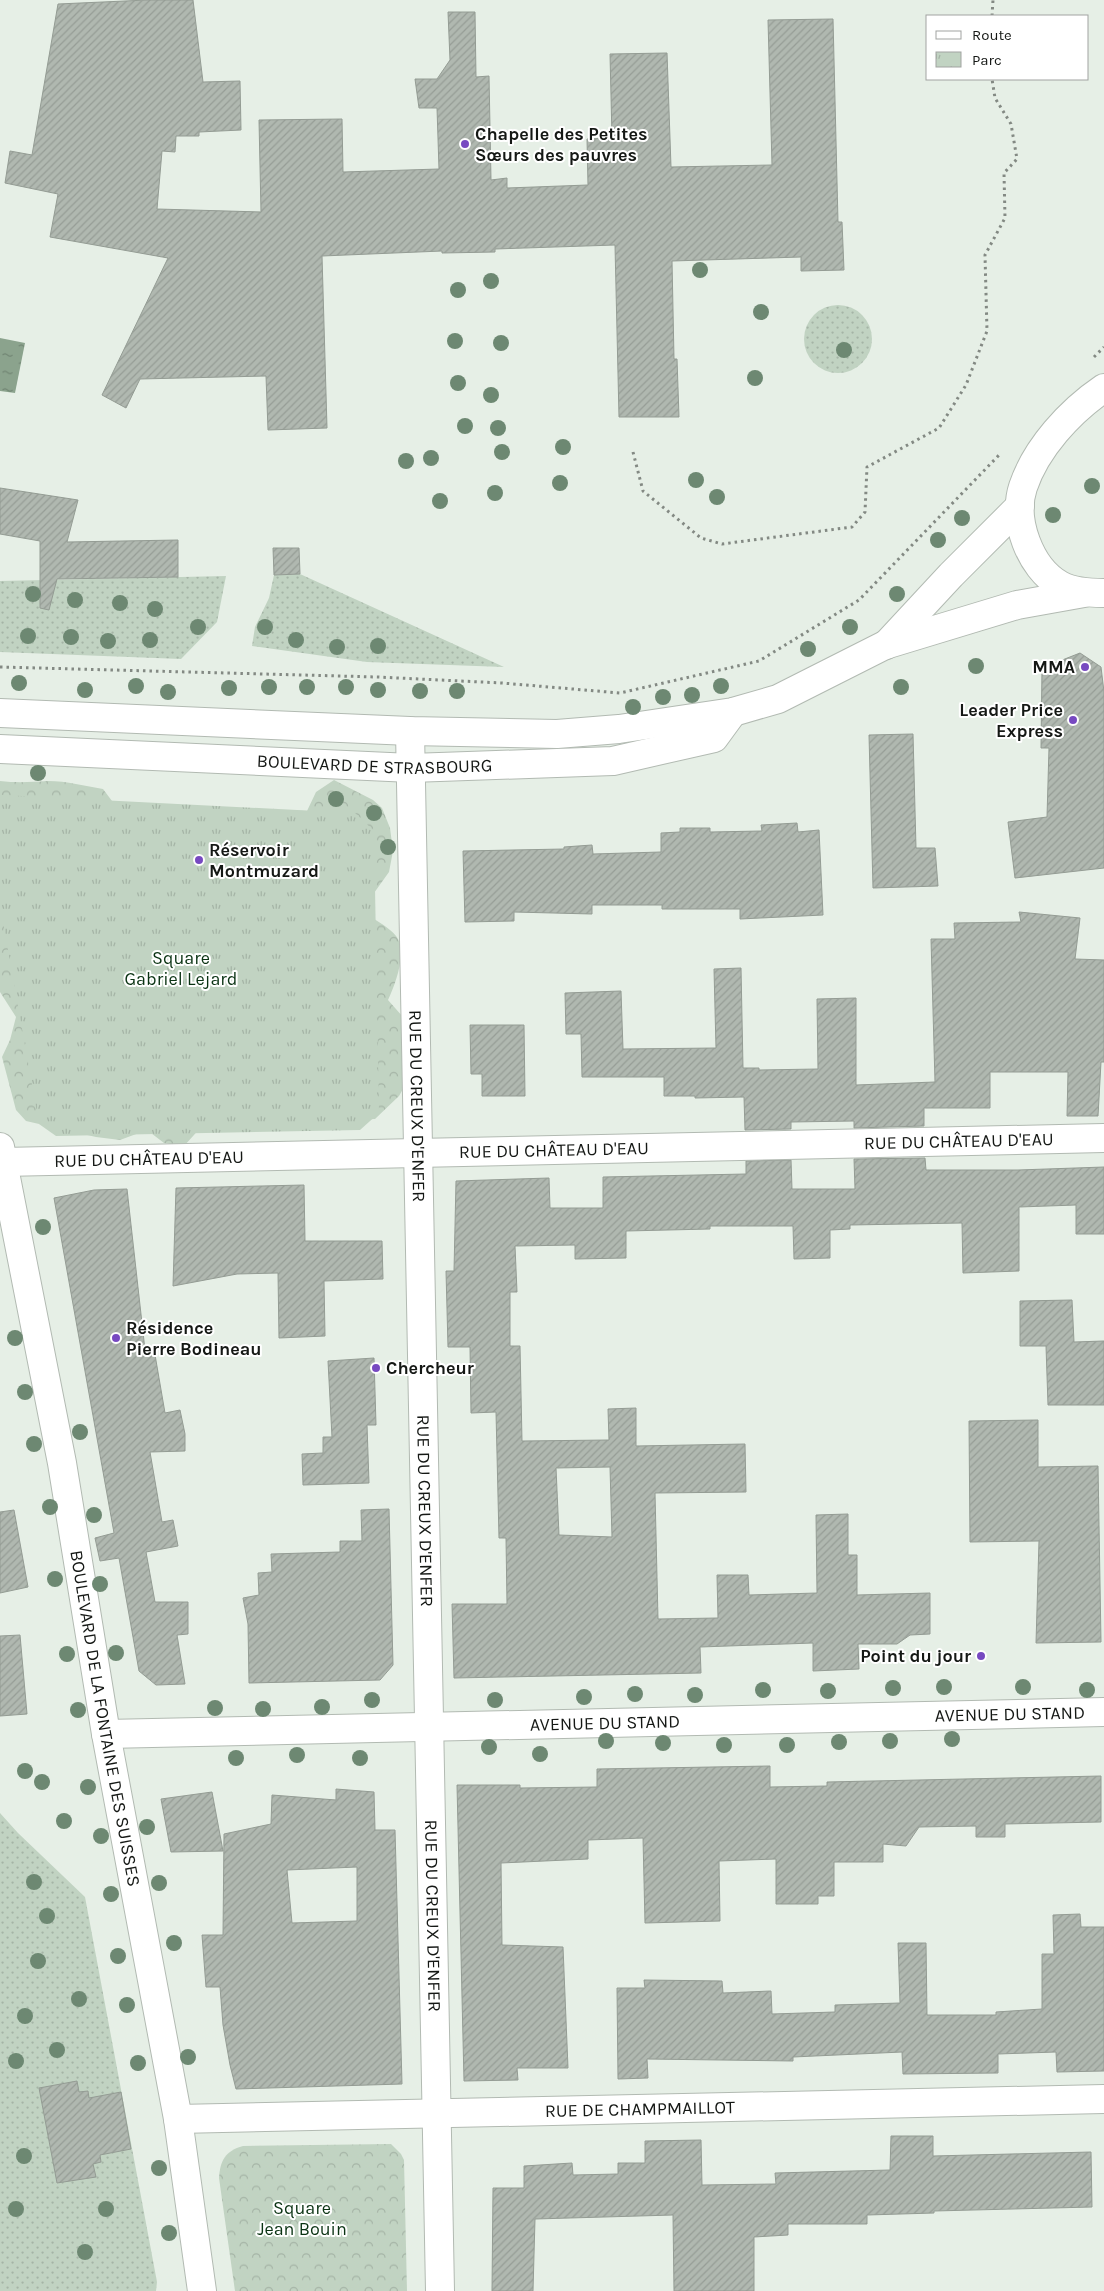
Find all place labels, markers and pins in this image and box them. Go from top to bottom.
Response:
place label: Chapelle des Petites Sœurs des pauvres [475,123,648,166]
marker: Chapelle des Petites Sœurs des pauvres [459,138,471,150]
place label: MMA [1032,656,1075,678]
marker: MMA [1079,661,1091,673]
place label: Leader Price Express [959,699,1063,742]
marker: Leader Price Express [1067,714,1079,726]
place label: Réservoir Montmuzard [209,839,319,882]
marker: Réservoir Montmuzard [193,854,205,866]
place label: Résidence Pierre Bodineau [126,1317,262,1360]
marker: Résidence Pierre Bodineau [110,1332,122,1344]
place label: Chercheur [386,1357,474,1379]
marker: Chercheur [370,1362,382,1374]
place label: Point du jour [860,1645,971,1667]
marker: Point du jour [975,1650,987,1662]

